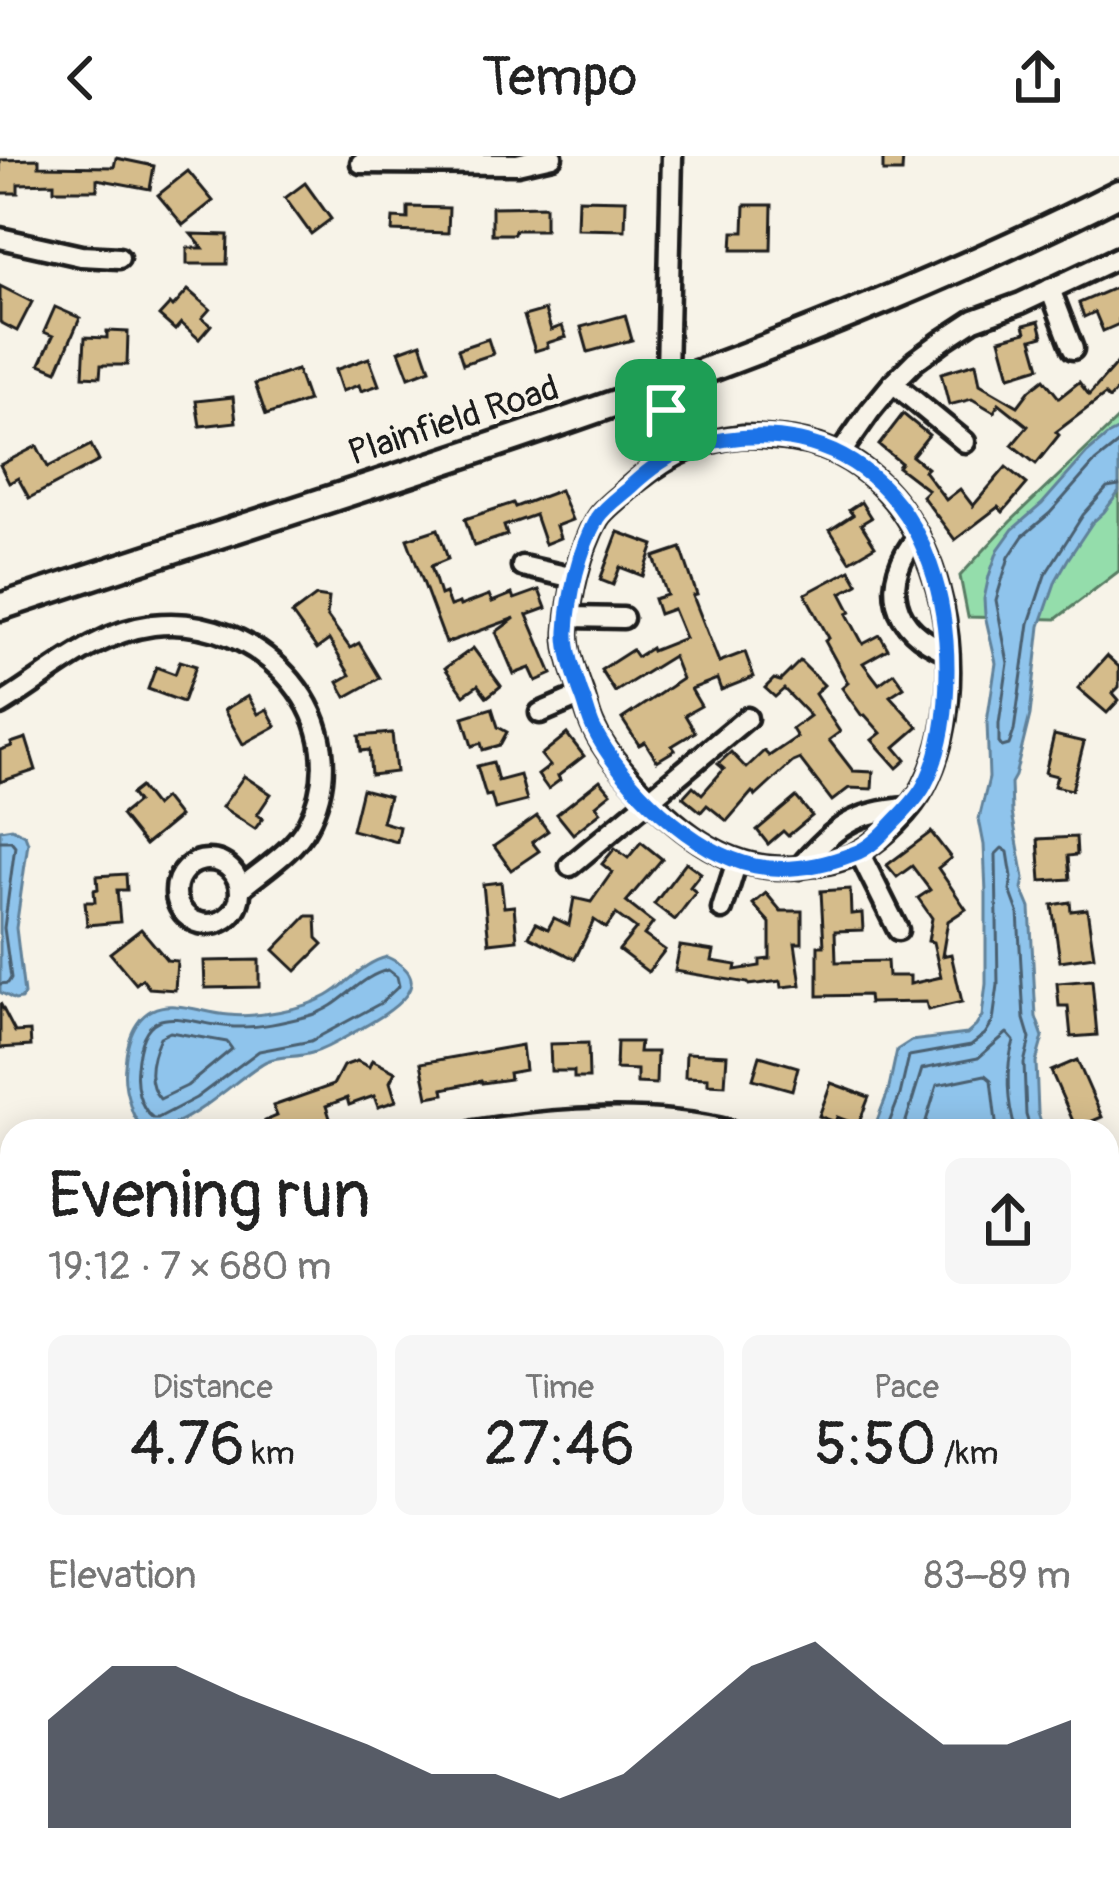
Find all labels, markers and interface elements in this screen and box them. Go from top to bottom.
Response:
text: Tempo [482,44,637,112]
icon: back [48,45,114,111]
icon: share [1005,45,1071,111]
pin [615,359,717,461]
street label: Plainfield Road [342,365,565,476]
icon: arrive [633,377,699,443]
text: Evening run [48,1155,371,1238]
button: share [945,1158,1071,1284]
text: 19:12 · 7 × 680 m [48,1242,331,1291]
text: Distance [152,1367,273,1408]
text: Time [525,1367,594,1408]
text: Pace [874,1367,939,1408]
text: 4.76 [130,1408,245,1483]
text: 27:46 [484,1408,635,1483]
text: 5:50 [814,1408,936,1483]
text: km [245,1433,295,1474]
text: /km [936,1433,999,1474]
text: Elevation [48,1551,197,1600]
text: 83–89 m [924,1551,1071,1600]

